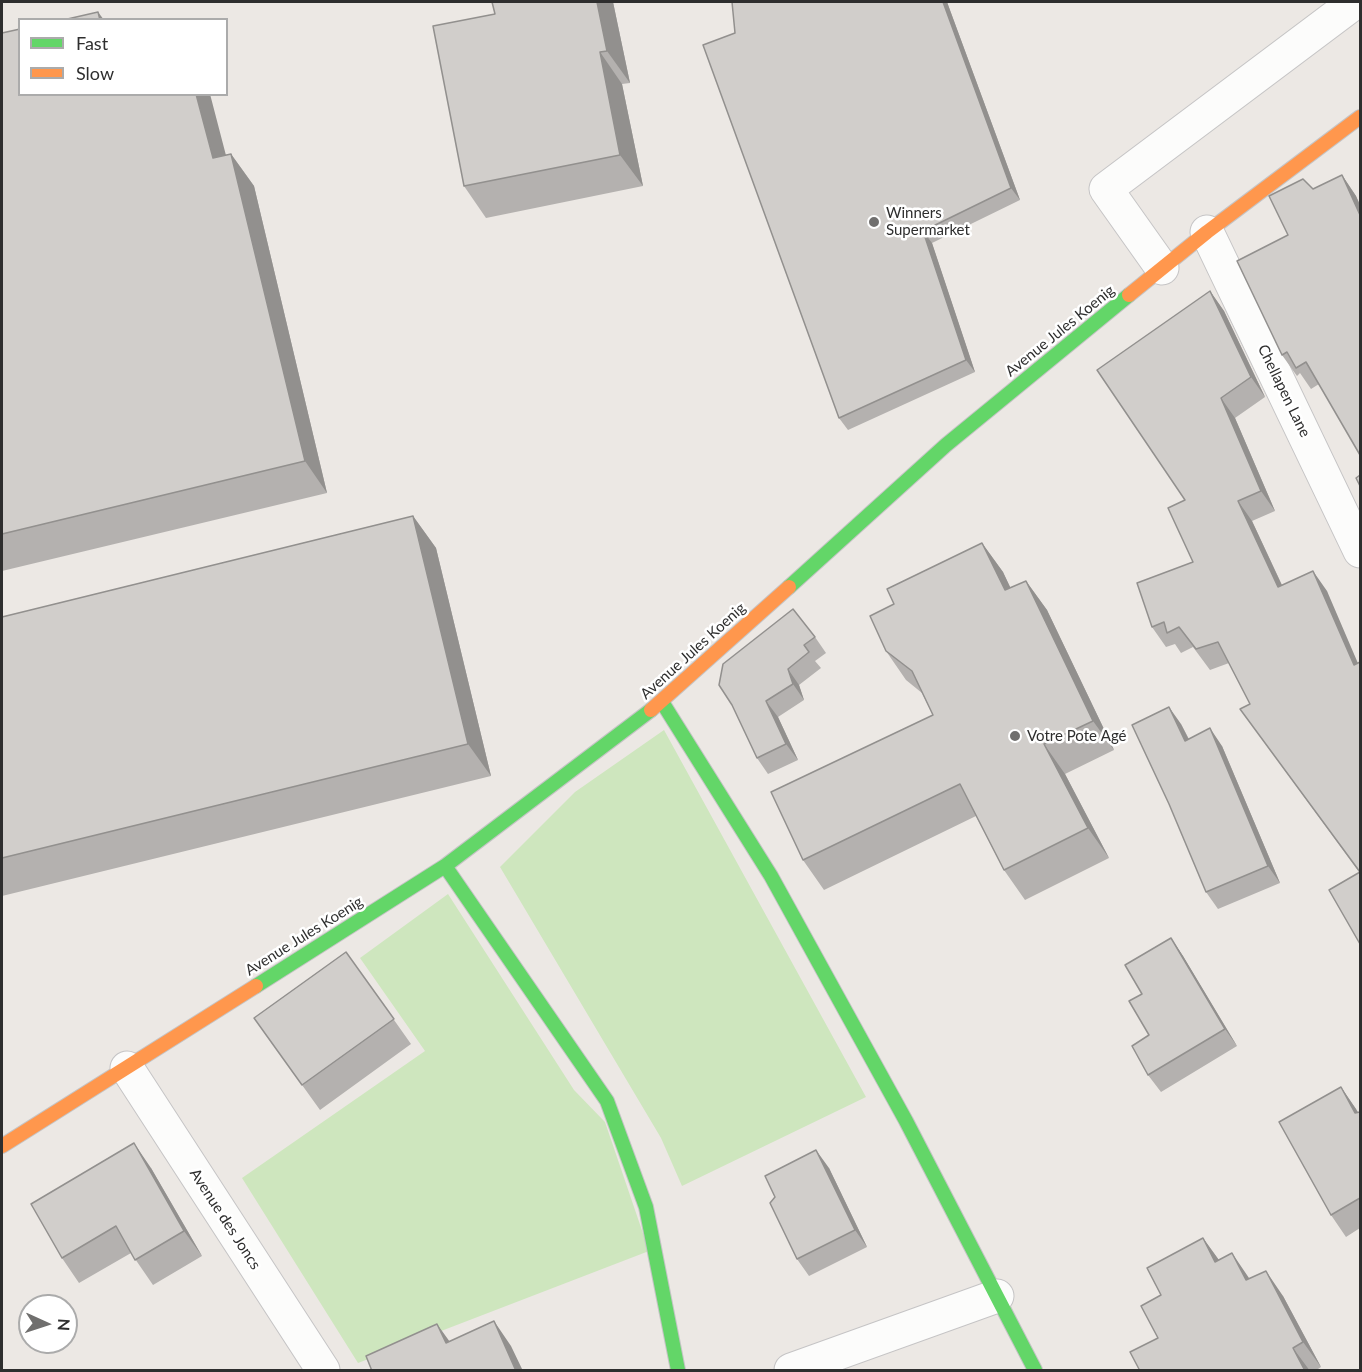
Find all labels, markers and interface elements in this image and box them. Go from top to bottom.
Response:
legend [18,18,228,96]
text: Fast [76,32,108,54]
text: Slow [76,62,114,84]
place label: Winners Supermarket [886,204,970,239]
marker: Winners Supermarket [867,215,881,229]
street label: Avenue Jules Koenig [1002,281,1118,381]
street label: Chellapen Lane [1254,342,1314,440]
street label: Avenue Jules Koenig [637,599,749,703]
place label: Votre Pote Agé [1027,727,1127,745]
marker: Votre Pote Agé [1008,729,1022,743]
street label: Avenue Jules Koenig [242,893,366,979]
street label: Avenue des Joncs [186,1165,264,1273]
north arrow [18,1294,78,1354]
text: N [55,1318,74,1332]

